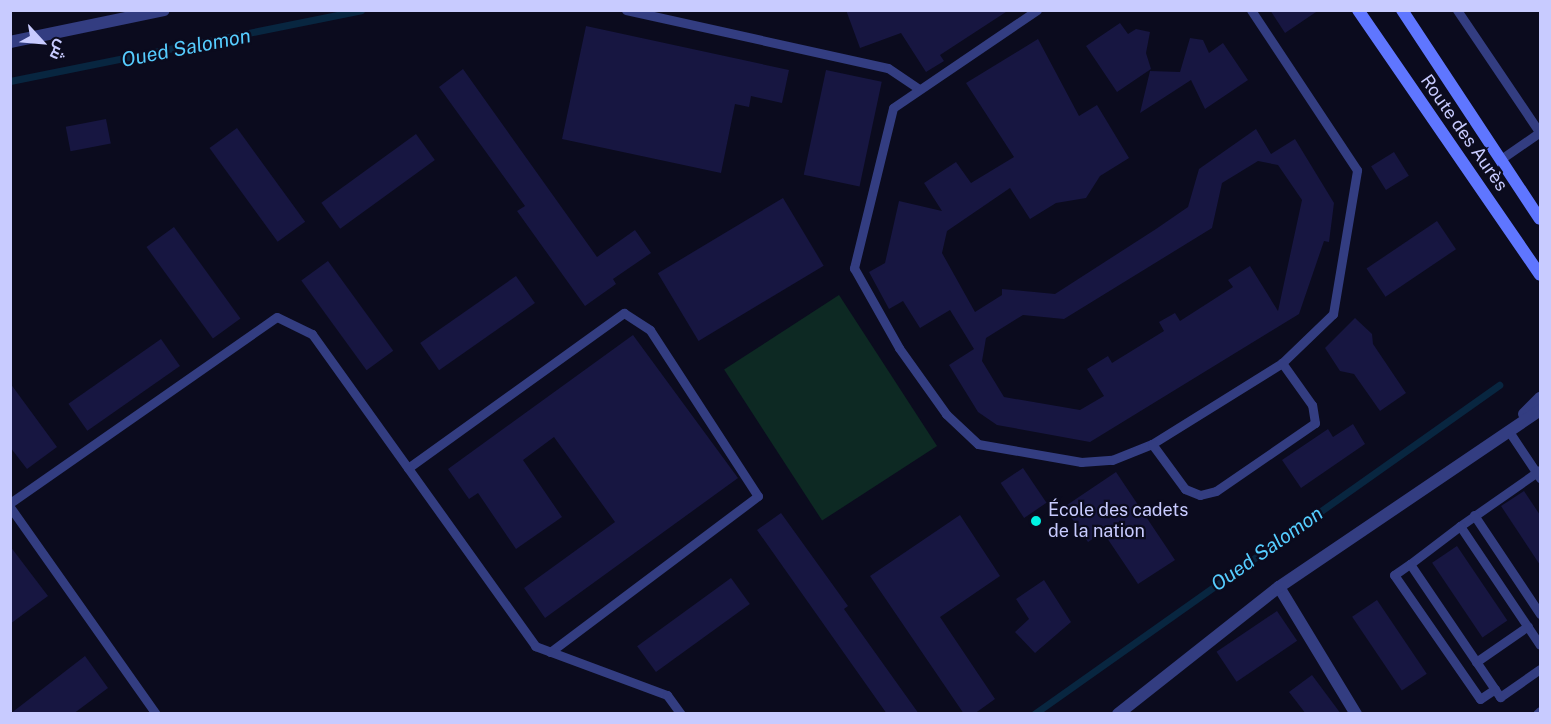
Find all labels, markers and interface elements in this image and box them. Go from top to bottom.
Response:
north arrow [12,12,72,72]
water label: Oued Salomon [119,24,253,72]
text: ش [46,37,72,64]
street label: Route des Aurès [1416,70,1512,196]
place label: École des cadets de la nation [1048,500,1189,542]
water label: Oued Salomon [1206,502,1328,596]
marker: École des cadets de la nation [1029,514,1043,528]

